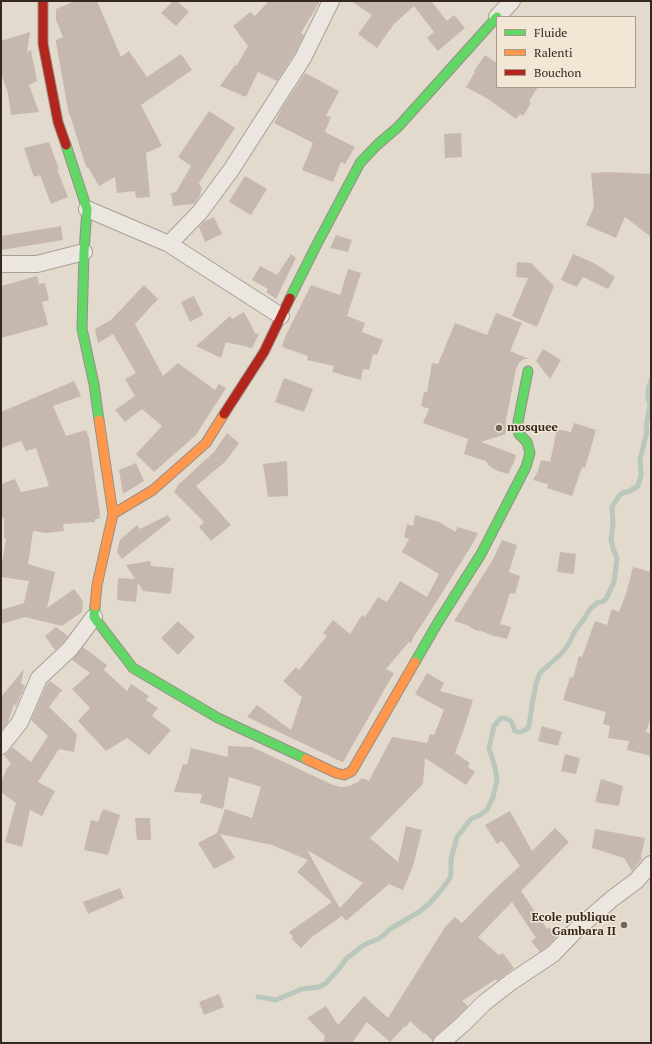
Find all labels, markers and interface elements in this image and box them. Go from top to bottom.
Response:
legend [496,16,636,88]
text: Fluide [534,25,567,40]
text: Ralenti [534,45,573,60]
text: Bouchon [534,65,581,80]
place label: mosquee [507,421,558,435]
marker: mosquee [494,423,504,433]
place label: Ecole publique Gambara II [532,911,616,939]
marker: Ecole publique Gambara II [619,920,629,930]

